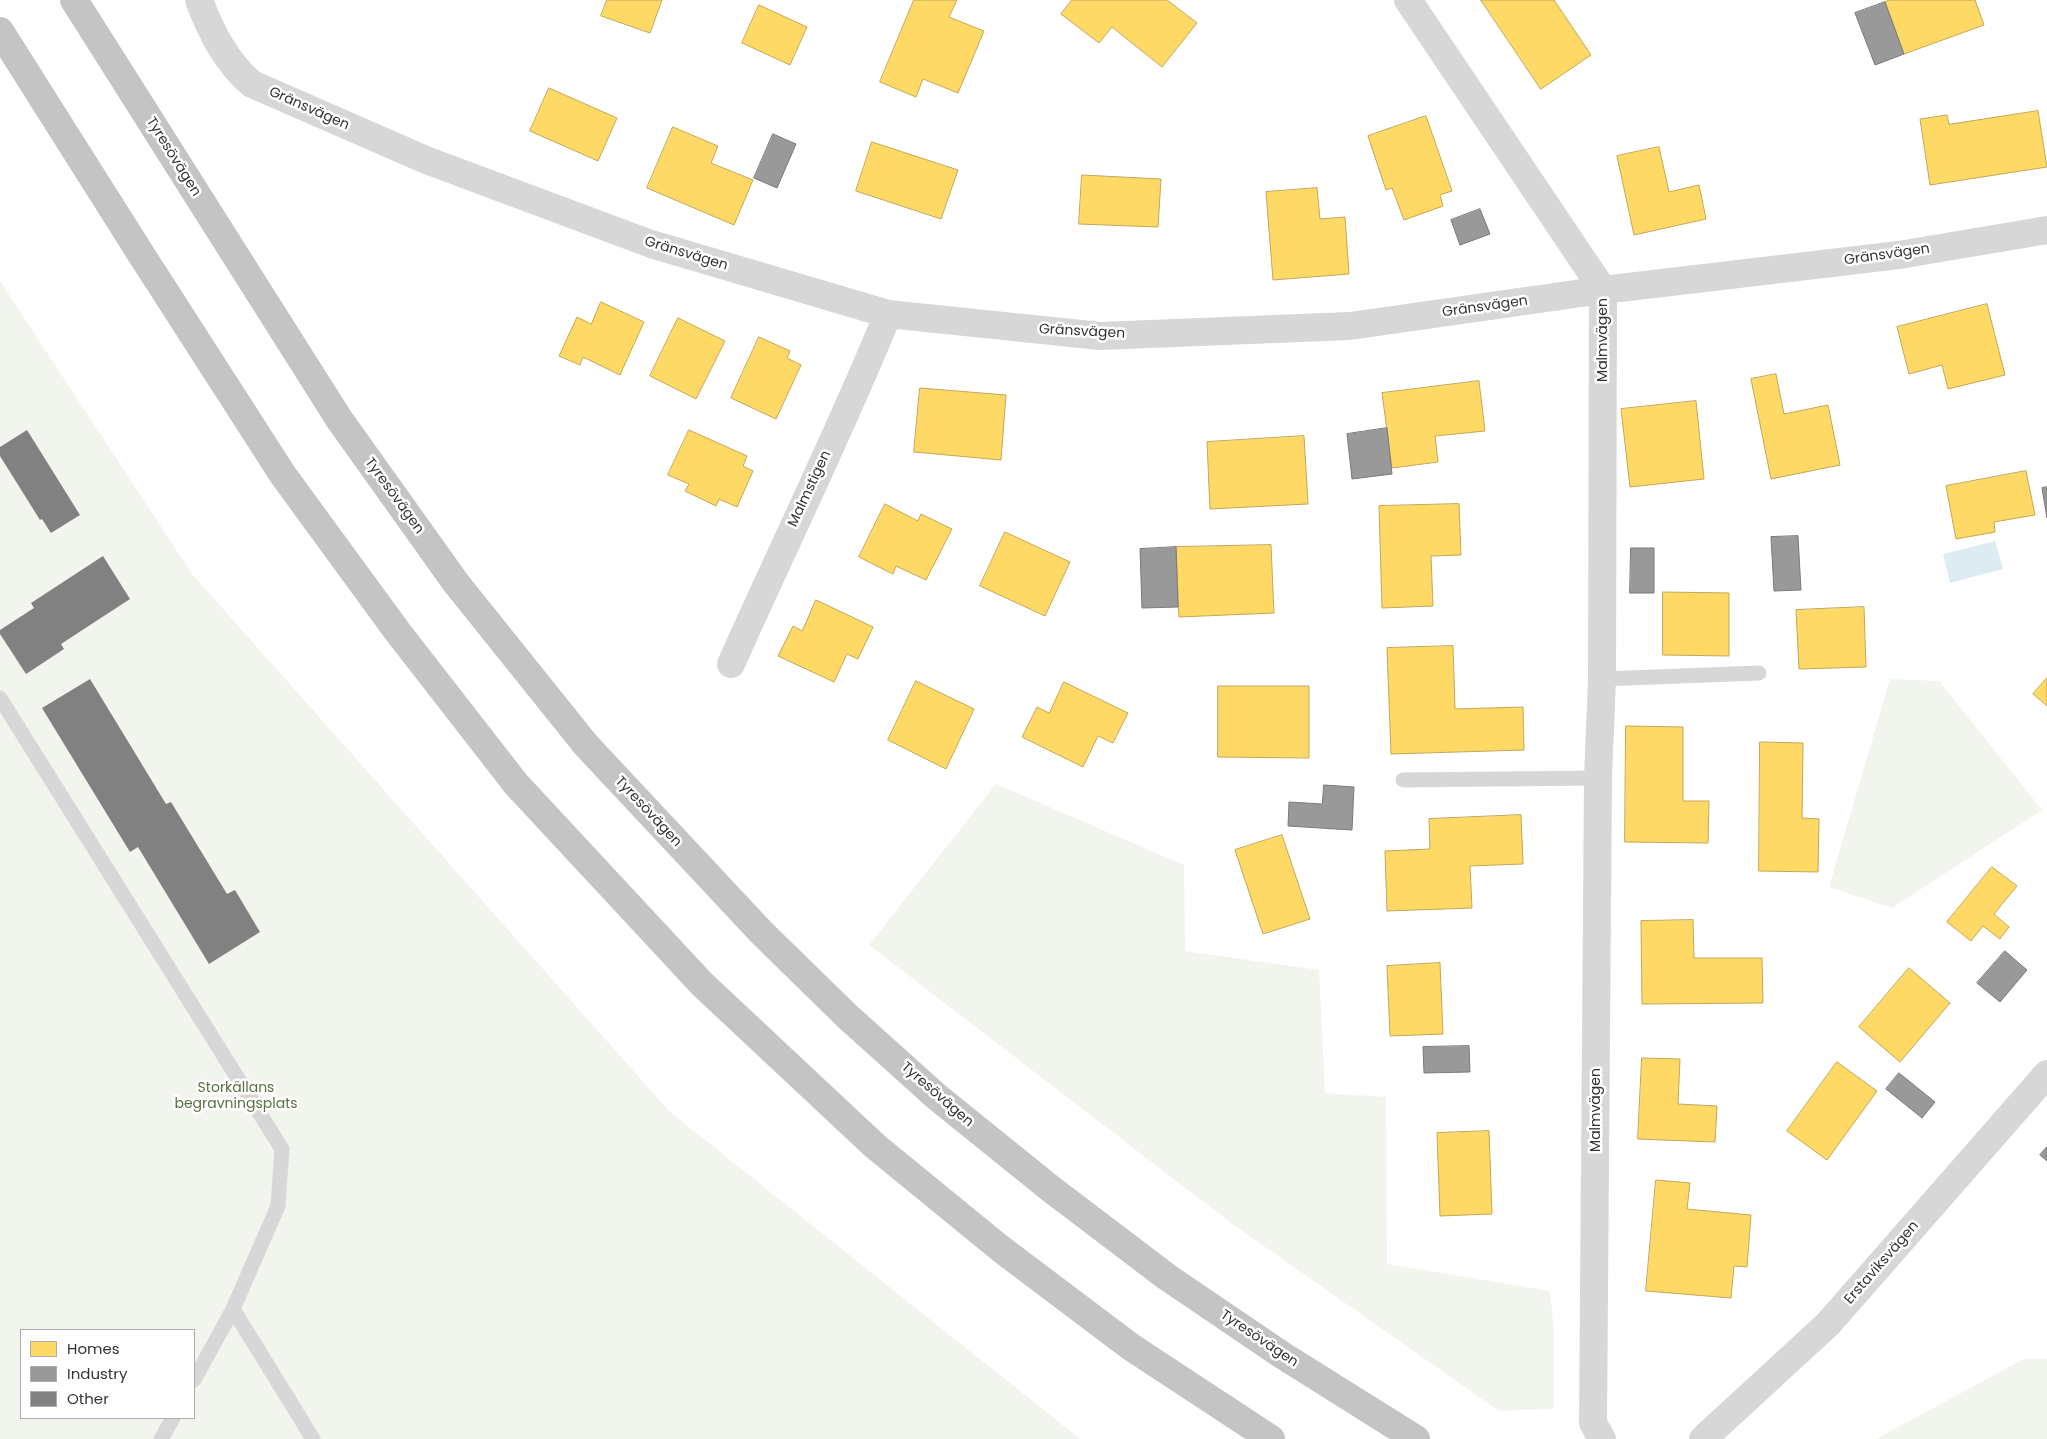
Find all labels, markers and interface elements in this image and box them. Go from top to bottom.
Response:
street label: Gränsvägen [266,84,352,134]
street label: Tyresövägen [142,114,204,200]
street label: Gränsvägen [642,233,730,275]
street label: Gränsvägen [1843,241,1931,269]
street label: Gränsvägen [1441,293,1529,321]
street label: Malmvägen [1595,298,1611,382]
street label: Gränsvägen [1038,321,1126,343]
street label: Malmstigen [785,448,835,530]
street label: Tyresövägen [361,455,427,537]
street label: Tyresövägen [611,773,685,851]
street label: Tyresövägen [898,1059,976,1131]
street label: Malmvägen [1588,1068,1604,1152]
park label: Storkällans begravningsplats [174,1080,298,1112]
street label: Erstaviksvägen [1841,1218,1923,1308]
street label: Tyresövägen [1217,1307,1301,1371]
legend [20,1329,195,1419]
text: Homes [67,1338,120,1359]
text: Industry [67,1363,127,1384]
text: Other [67,1388,109,1409]

